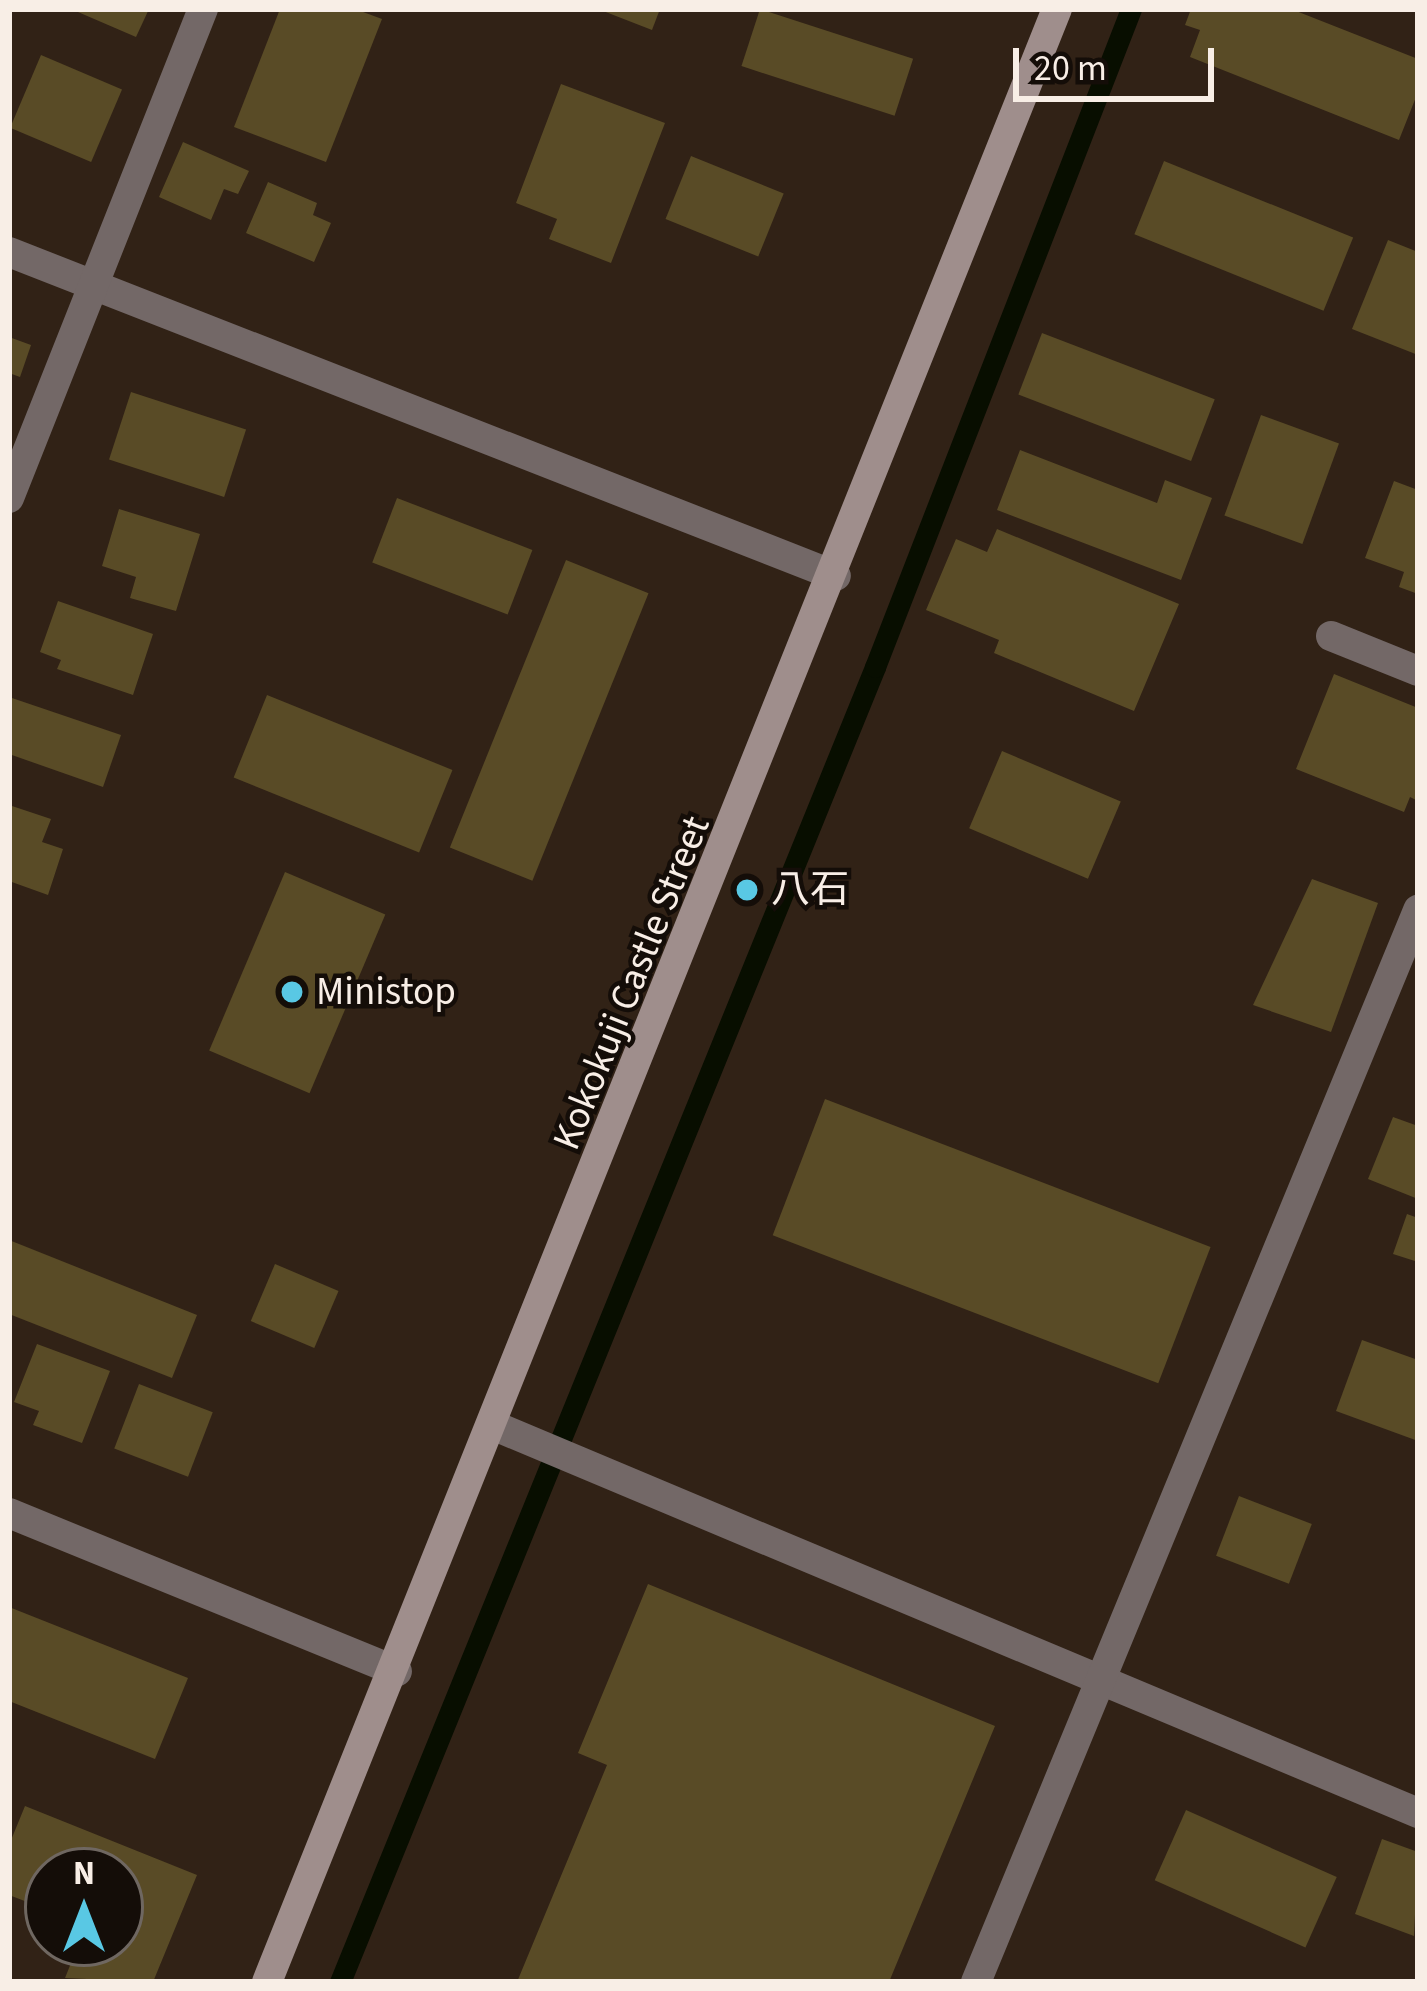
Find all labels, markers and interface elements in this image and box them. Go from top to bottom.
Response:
scale bar [1019,24,1220,98]
text: 20 m [1034,43,1107,94]
street label: Kokokuji Castle Street [544,809,720,1157]
place label: 八石 [771,867,849,913]
marker: 八石 [734,877,760,903]
place label: Ministop [316,969,456,1015]
marker: Ministop [279,979,305,1005]
north arrow [24,1847,144,1967]
text: N [73,1850,95,1897]

